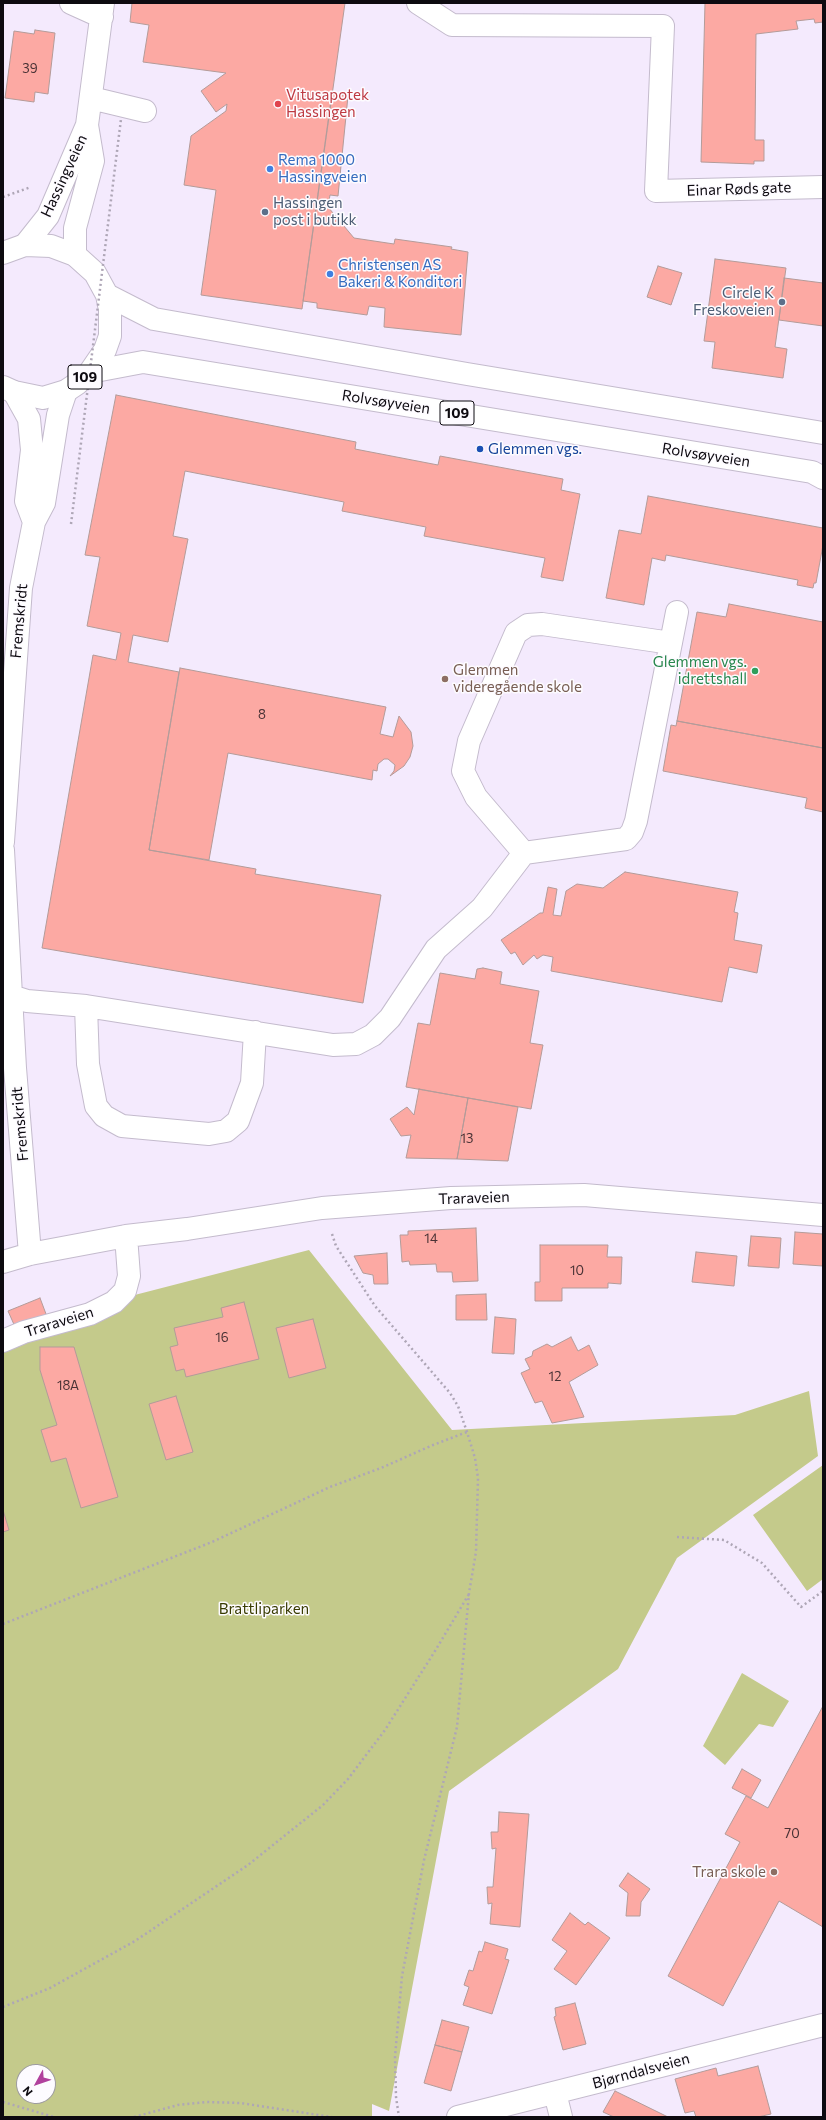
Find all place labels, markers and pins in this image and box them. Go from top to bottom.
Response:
place label: Vitusapotek Hassingen [286,86,369,121]
marker: Vitusapotek Hassingen [273,99,283,109]
place label: Rema 1000 Hassingveien [278,151,367,186]
marker: Rema 1000 Hassingveien [265,164,275,174]
place label: Hassingen post i butikk [273,194,357,229]
marker: Hassingen post i butikk [260,207,270,217]
place label: Christensen AS Bakeri & Konditori [338,256,462,291]
marker: Christensen AS Bakeri & Konditori [325,269,335,279]
place label: Circle K Freskoveien [693,284,774,319]
marker: Circle K Freskoveien [777,297,787,307]
place label: Glemmen vgs. [488,440,582,458]
marker: Glemmen vgs. [475,444,485,454]
place label: Glemmen vgs. idrettshall [653,653,747,688]
place label: Glemmen videregående skole [453,661,582,696]
marker: Glemmen vgs. idrettshall [750,666,760,676]
marker: Glemmen videregående skole [440,674,450,684]
place label: Trara skole [692,1863,766,1881]
marker: Trara skole [769,1867,779,1877]

